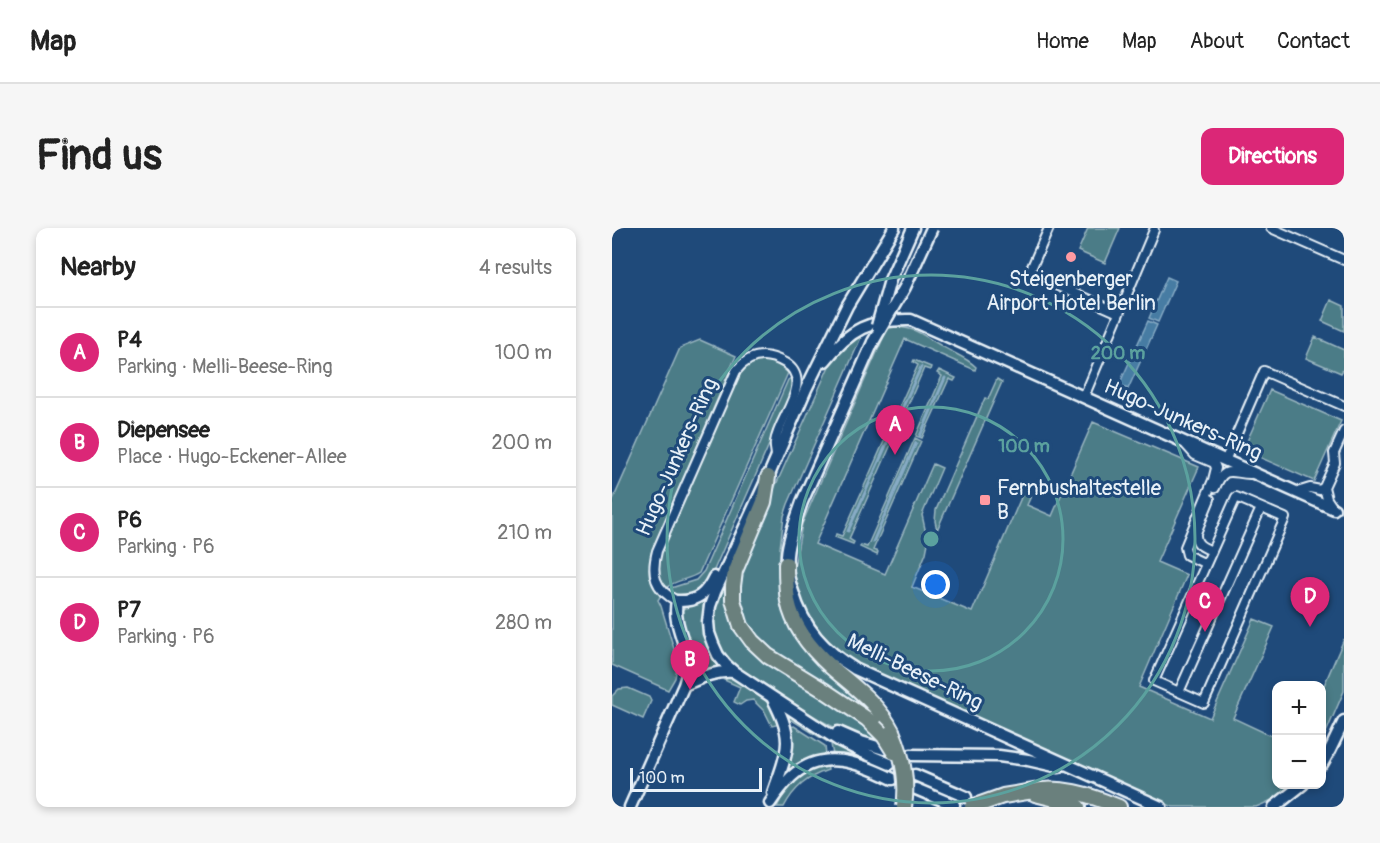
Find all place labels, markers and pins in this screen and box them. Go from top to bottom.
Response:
marker: Steigenberger Airport Hotel Berlin [1064,250,1078,264]
place label: Steigenberger Airport Hotel Berlin [986,266,1156,317]
pin: A [876,406,914,455]
place label: Fernbushaltestelle B [997,475,1162,526]
marker: Fernbushaltestelle B [978,493,992,507]
centre of rings [921,529,941,549]
pin: D [1290,578,1330,627]
pin: C [1186,582,1224,632]
pin: B [670,640,710,690]

